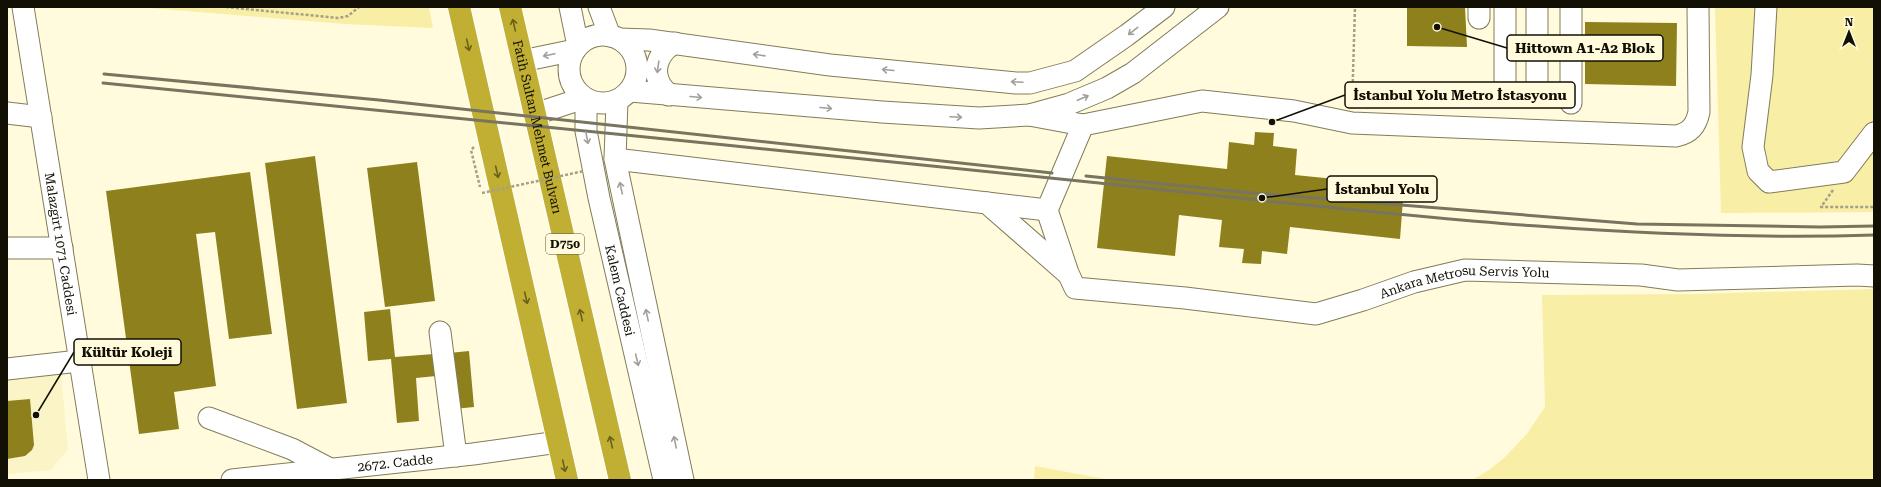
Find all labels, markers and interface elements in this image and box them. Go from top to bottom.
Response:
north arrow [1829,12,1869,52]
text: N [1845,16,1854,29]
one-way arrow [510,19,518,32]
one-way arrow [1127,27,1138,35]
callout: Hittown A1-A2 Blok [1507,35,1663,61]
one-way arrow [464,38,472,51]
street label: Fatih Sultan Mehmet Bulvarı [510,39,565,215]
text: Hittown A1-A2 Blok [1515,40,1655,56]
one-way arrow [753,51,766,59]
one-way arrow [542,52,555,60]
one-way arrow [654,60,661,73]
one-way arrow [882,67,895,74]
one-way arrow [1011,79,1024,86]
callout: İstanbul Yolu Metro İstasyonu [1345,82,1575,108]
text: İstanbul Yolu Metro İstasyonu [1353,87,1567,103]
one-way arrow [689,93,702,101]
one-way arrow [1076,94,1088,102]
one-way arrow [819,104,832,111]
one-way arrow [949,113,962,120]
one-way arrow [584,131,592,144]
one-way arrow [493,165,501,178]
street label: Malazgirt 1071 Caddesi [42,171,79,317]
callout: İstanbul Yolu [1327,176,1437,202]
one-way arrow [616,181,624,194]
text: İstanbul Yolu [1335,181,1429,197]
road number: D750 [546,234,584,254]
street label: Kalem Caddesi [602,243,638,337]
street label: Ankara Metrosu Servis Yolu [1378,263,1550,302]
one-way arrow [522,292,530,305]
one-way arrow [577,309,585,322]
one-way arrow [643,309,651,322]
callout: Kültür Koleji [74,339,181,365]
text: Kültür Koleji [82,344,173,360]
one-way arrow [634,354,642,367]
one-way arrow [606,436,614,449]
one-way arrow [670,436,678,449]
street label: 2672. Cadde [357,451,434,474]
one-way arrow [560,459,568,472]

